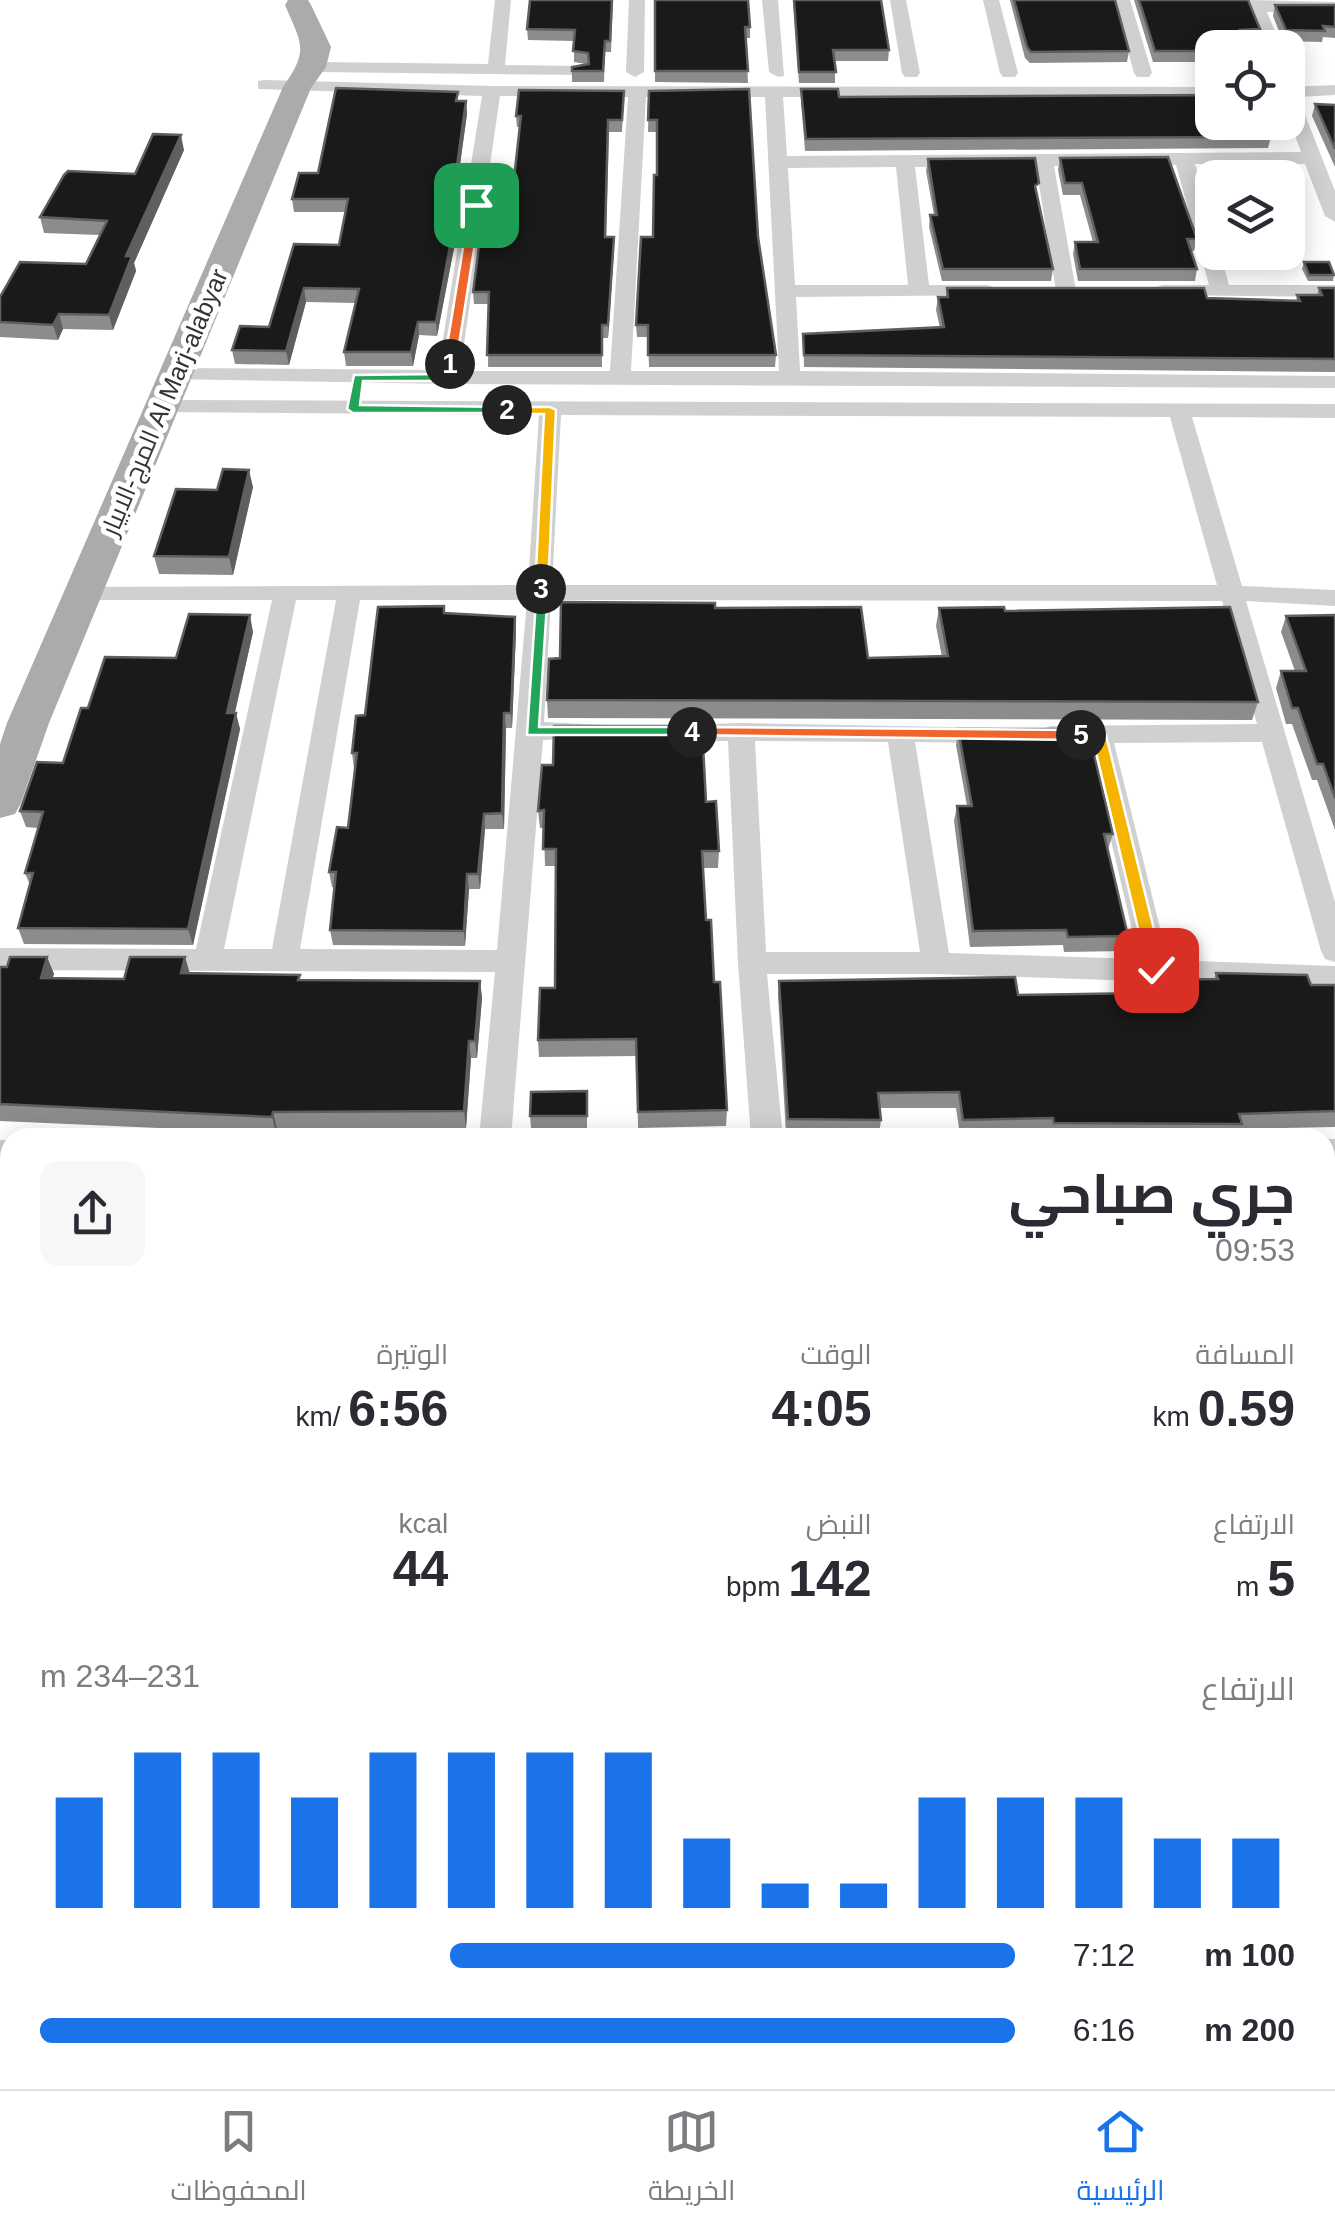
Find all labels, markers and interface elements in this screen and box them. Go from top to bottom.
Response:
map controls [1195,30,1305,270]
button: locate [1195,30,1305,140]
button: layers [1195,160,1305,270]
pin [434,163,519,248]
icon: arrive [449,178,504,233]
street label: المرج-الابيار Al Marj-alabyar [94,265,236,542]
pin: 1 [425,339,475,389]
text: 1 [442,348,458,379]
pin: 2 [482,385,532,435]
text: 2 [499,394,515,425]
pin: 3 [516,564,566,614]
text: 3 [533,573,549,604]
pin: 4 [667,707,717,757]
pin: 5 [1056,710,1106,760]
text: 4 [684,716,700,747]
text: 5 [1073,719,1089,750]
pin [1114,928,1199,1013]
icon: check [1129,943,1184,998]
button: share [40,1161,145,1266]
text: جري صباحي [1009,1163,1295,1225]
text: 09:53 [1215,1232,1295,1268]
text: الوتيرة [376,1339,448,1370]
text: الوقت [800,1339,872,1370]
text: المسافة [1195,1339,1295,1370]
text: 6:56 [348,1381,448,1437]
text: 4:05 [772,1381,872,1437]
text: 0.59 [1198,1381,1295,1437]
text: /km [295,1401,348,1432]
text: km [1153,1401,1198,1432]
text: kcal [399,1508,448,1539]
text: النبض [806,1509,872,1540]
text: الارتفاع [1213,1509,1295,1540]
text: 44 [393,1541,448,1597]
text: 142 [788,1551,872,1607]
text: 5 [1267,1551,1295,1607]
text: bpm [726,1571,788,1602]
text: m [1236,1571,1267,1602]
text: 231–234 m [40,1658,200,1694]
text: الارتفاع [1201,1671,1295,1707]
text: 7:12 [1073,1937,1135,1973]
text: 100 m [1204,1937,1295,1973]
text: 6:16 [1073,2012,1135,2048]
text: 200 m [1204,2012,1295,2048]
tab: المحفوظات [171,2104,307,2216]
tab: الخريطة [648,2104,735,2216]
tab: الرئيسية [1077,2104,1164,2216]

